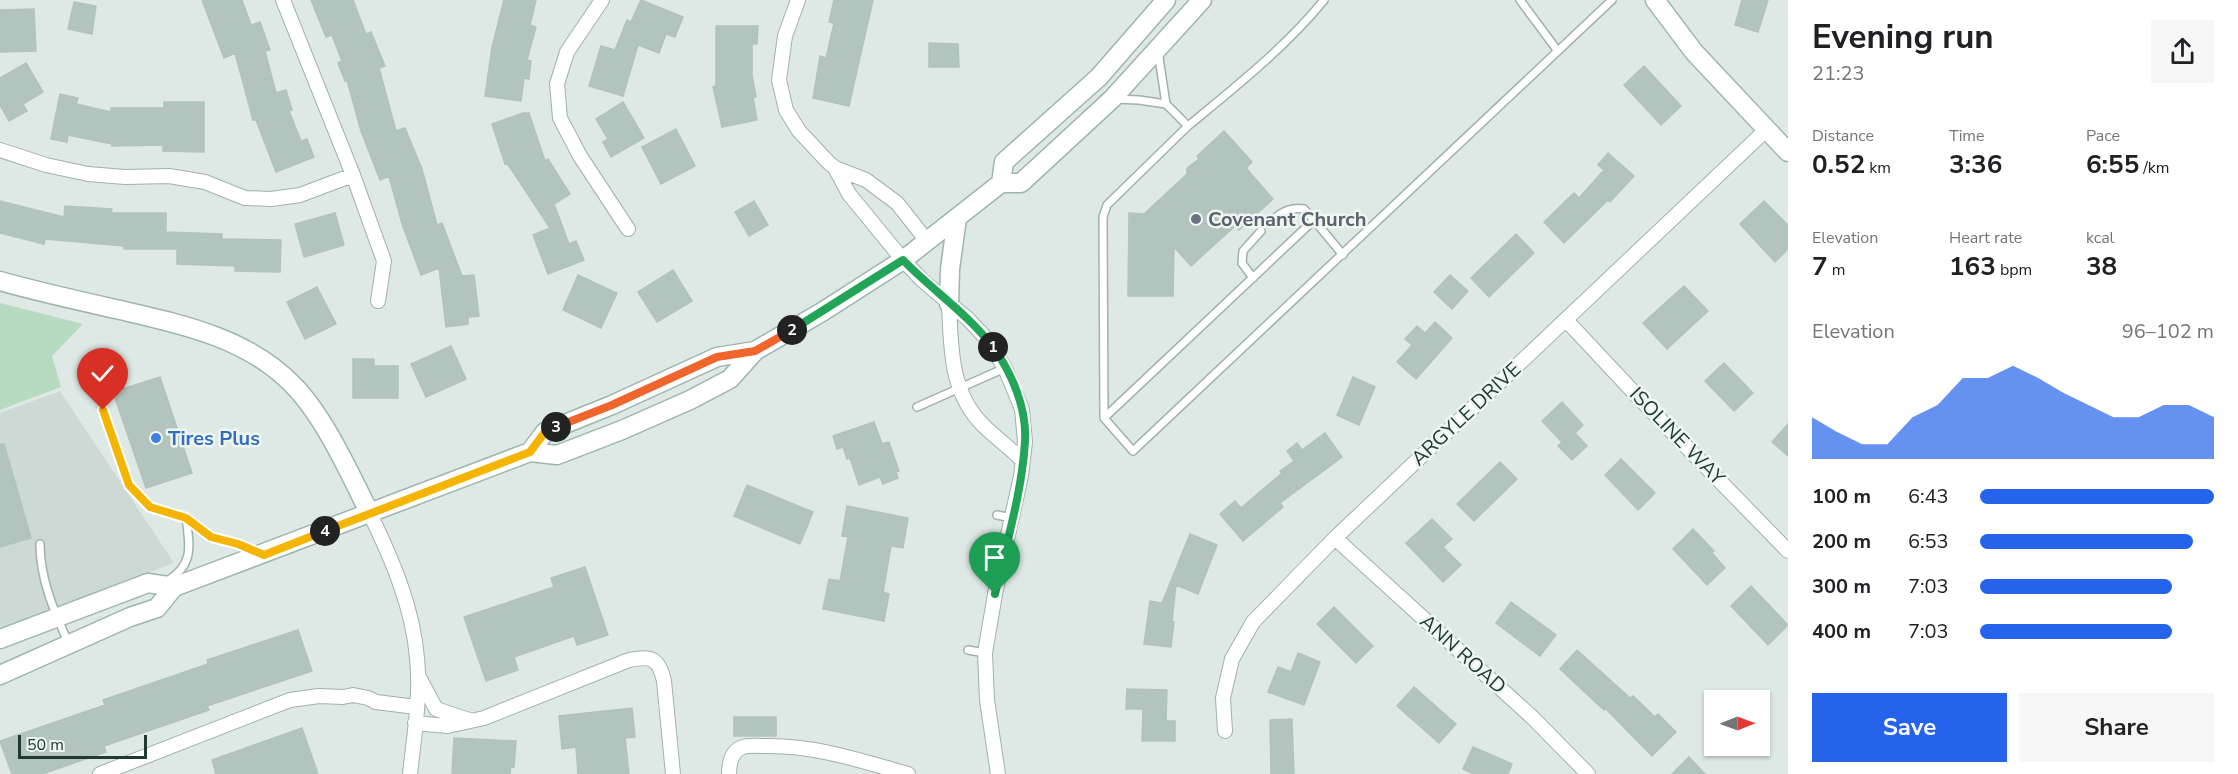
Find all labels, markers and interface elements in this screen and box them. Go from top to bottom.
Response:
text: Evening run [1812,15,1994,60]
button: share [2151,20,2214,83]
text: 21:23 [1812,60,1865,87]
text: Distance [1812,125,1874,147]
text: Time [1949,125,1985,147]
text: Pace [2086,125,2120,147]
text: 0.52 [1812,147,1865,182]
text: 3:36 [1949,147,2002,182]
text: 6:55 [2086,147,2139,182]
text: km [1865,157,1891,179]
text: /km [2139,157,2170,179]
place label: Covenant Church [1208,206,1366,233]
marker: Covenant Church [1189,212,1203,226]
text: Elevation [1812,227,1878,249]
text: Heart rate [1949,227,2022,249]
text: kcal [2086,227,2114,249]
text: 7 [1812,249,1828,284]
text: 163 [1949,249,1996,284]
text: 38 [2086,249,2117,284]
text: m [1828,259,1845,281]
text: bpm [1996,259,2032,281]
pin: 2 [777,315,807,345]
text: Elevation [1812,318,1895,345]
text: 96–102 m [2122,318,2214,345]
text: 2 [787,319,797,341]
pin: 1 [978,332,1008,362]
text: 1 [988,336,998,358]
pin [77,348,128,410]
street label: ARGYLE DRIVE [1405,356,1527,472]
icon: check [86,357,119,390]
street label: ISOLINE WAY [1623,381,1731,492]
pin: 3 [541,412,571,442]
text: 3 [551,416,561,438]
place label: Tires Plus [168,425,260,452]
marker: Tires Plus [149,431,163,445]
text: 100 m [1812,483,1871,510]
text: 6:43 [1908,483,1949,510]
pin: 4 [310,516,340,546]
text: 4 [320,520,330,542]
text: 200 m [1812,528,1871,555]
text: 6:53 [1908,528,1949,555]
pin [969,532,1020,594]
icon: arrive [978,541,1011,574]
text: 300 m [1812,573,1871,600]
text: 7:03 [1908,573,1949,600]
street label: ANN ROAD [1414,608,1512,700]
text: 400 m [1812,618,1871,645]
text: 7:03 [1908,618,1949,645]
north arrow [1704,690,1770,756]
map controls [1704,690,1770,756]
button: Save [1812,693,2007,762]
button: Share [2019,693,2214,762]
scale bar [18,732,147,760]
text: 50 m [27,734,64,756]

